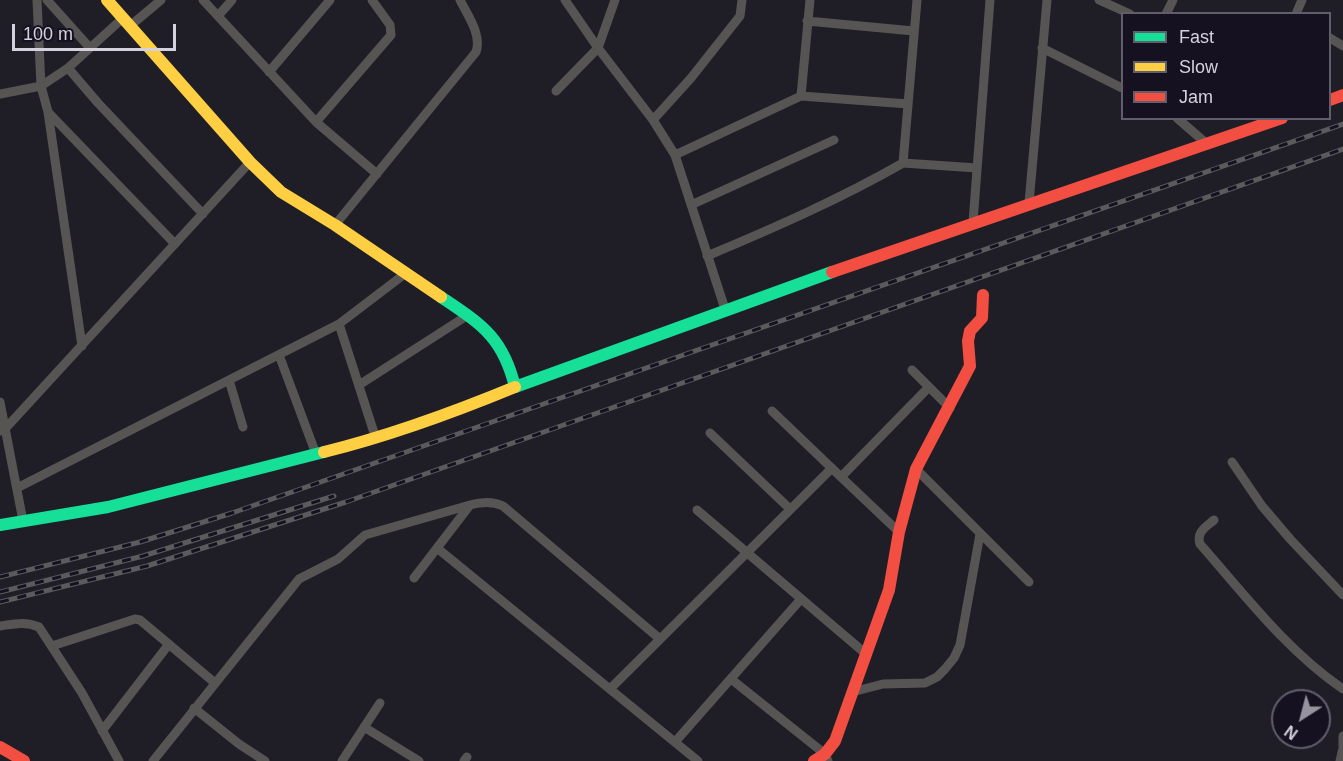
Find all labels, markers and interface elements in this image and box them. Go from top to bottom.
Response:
scale bar [15,12,178,50]
legend [1121,12,1331,120]
text: 100 m [23,24,73,44]
text: Fast [1179,27,1214,47]
text: Slow [1179,57,1218,77]
text: Jam [1179,87,1213,107]
north arrow [1271,689,1331,749]
text: N [1282,722,1301,743]

